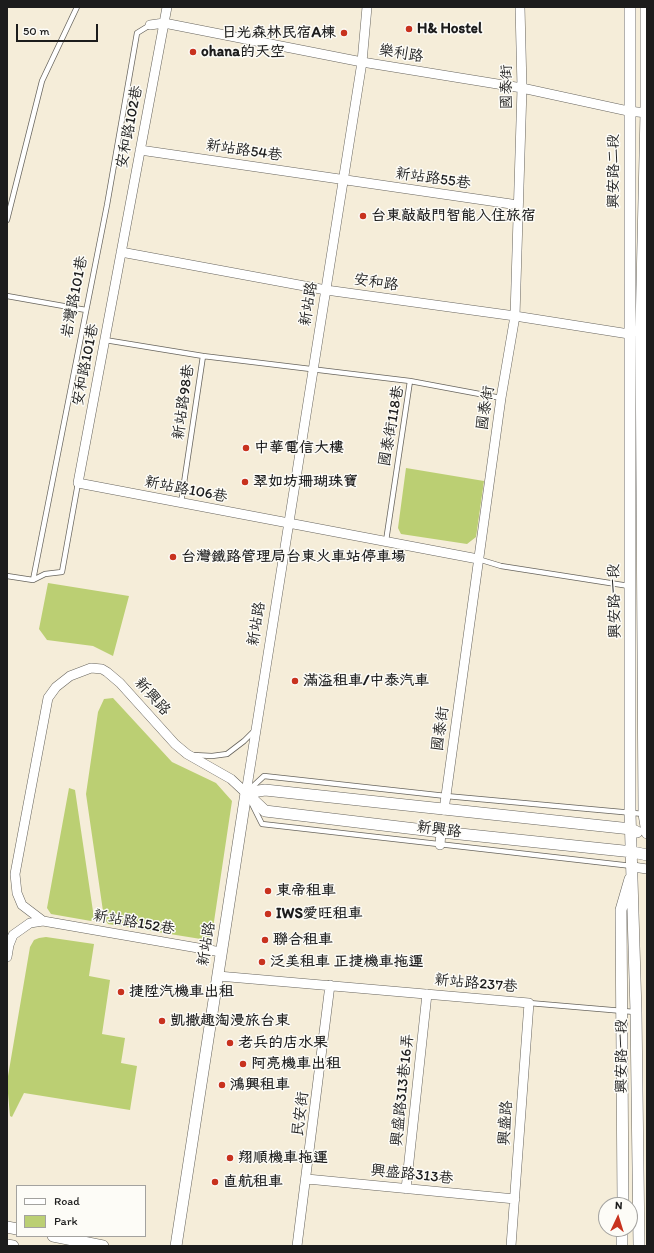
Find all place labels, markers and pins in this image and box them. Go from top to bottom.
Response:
place label: H& Hostel [417,20,482,38]
place label: 日光森林民宿A棟 [221,24,336,42]
marker: H& Hostel [404,24,414,34]
marker: 日光森林民宿A棟 [339,28,349,38]
place label: ohana的天空 [201,43,285,61]
marker: ohana的天空 [188,47,198,57]
place label: 台東敲敲門智能入住旅宿 [371,207,536,225]
marker: 台東敲敲門智能入住旅宿 [358,211,368,221]
place label: 中華電信大樓 [254,439,344,457]
marker: 中華電信大樓 [241,443,251,453]
place label: 翠如坊珊瑚珠寶 [253,473,358,491]
marker: 翠如坊珊瑚珠寶 [240,477,250,487]
place label: 台灣鐵路管理局台東火車站停車場 [181,548,406,566]
marker: 台灣鐵路管理局台東火車站停車場 [168,552,178,562]
place label: 滿溢租車/中泰汽車 [303,672,429,690]
marker: 滿溢租車/中泰汽車 [290,676,300,686]
place label: 東帝租車 [276,882,336,900]
marker: 東帝租車 [263,886,273,896]
place label: IWS愛旺租車 [276,905,363,923]
marker: IWS愛旺租車 [263,909,273,919]
place label: 聯合租車 [273,931,333,949]
marker: 聯合租車 [260,935,270,945]
place label: 泛美租車 正捷機車拖運 [270,953,423,971]
marker: 泛美租車 正捷機車拖運 [257,957,267,967]
place label: 捷陞汽機車出租 [129,983,234,1001]
marker: 捷陞汽機車出租 [116,987,126,997]
place label: 凱撒趣淘漫旅台東 [170,1012,290,1030]
marker: 凱撒趣淘漫旅台東 [157,1016,167,1026]
place label: 老兵的店水果 [238,1034,328,1052]
marker: 老兵的店水果 [225,1038,235,1048]
place label: 阿亮機車出租 [251,1055,341,1073]
marker: 阿亮機車出租 [238,1059,248,1069]
place label: 鴻興租車 [230,1076,290,1094]
marker: 鴻興租車 [217,1080,227,1090]
place label: 翔順機車拖運 [238,1149,328,1167]
marker: 翔順機車拖運 [225,1153,235,1163]
place label: 直航租車 [223,1173,283,1191]
marker: 直航租車 [210,1177,220,1187]

